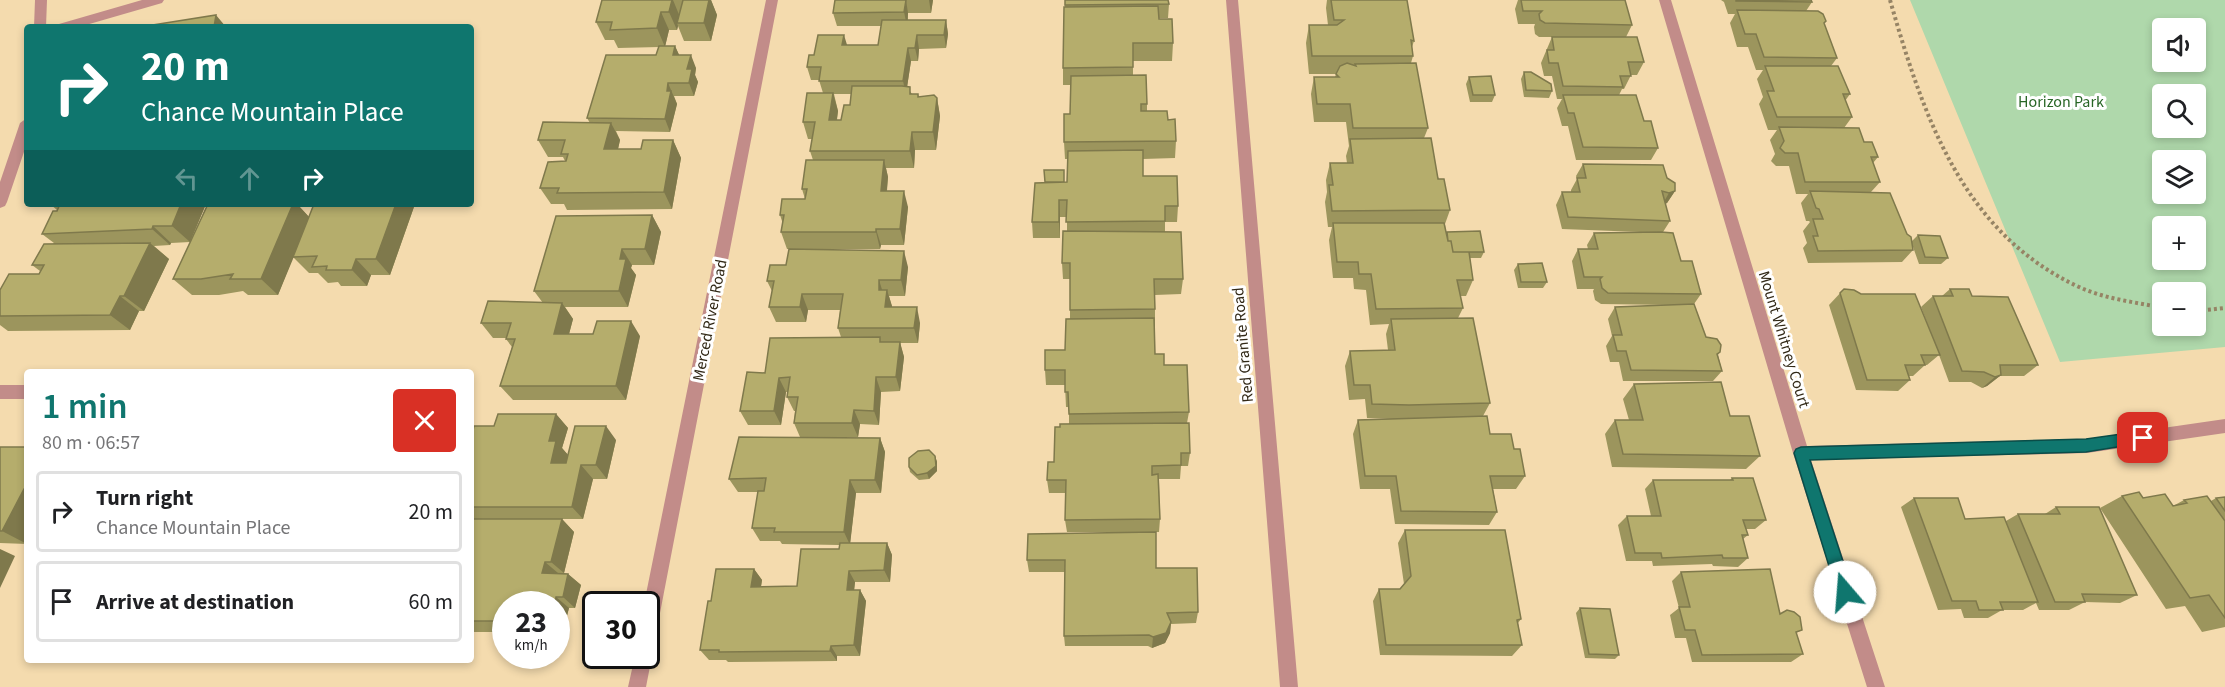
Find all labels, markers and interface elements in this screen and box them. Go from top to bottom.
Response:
map controls [2152,18,2206,336]
button: sound [2152,18,2206,72]
text: 20 m [141,37,230,97]
icon: right [42,48,120,126]
button: search [2152,84,2206,138]
park label: Horizon Park [2018,91,2104,113]
text: Chance Mountain Place [141,93,404,132]
button: layers [2152,150,2206,204]
icon: left [170,162,203,195]
icon: ahead [233,162,266,195]
icon: right [296,162,329,195]
button: + [2152,216,2206,270]
street label: Merced River Road [687,258,733,383]
street label: Mount Whitney Court [1753,268,1815,411]
button: − [2152,282,2206,336]
street label: Red Granite Road [1227,286,1259,403]
text: 1 min [42,381,128,432]
button: close [393,389,456,452]
pin [2117,412,2168,463]
icon: arrive [2126,421,2159,454]
text: 80 m · 06:57 [42,429,140,457]
text: Turn right [96,482,193,514]
icon: right [45,495,78,528]
text: 20 m [408,496,453,528]
text: Chance Mountain Place [96,514,291,542]
position arrow [1813,560,1877,624]
icon: arrive [45,585,78,618]
text: Arrive at destination [96,586,294,618]
text: 60 m [408,586,453,618]
speed limit sign: 30 [582,591,660,669]
text: 23 [515,601,547,644]
text: km/h [514,635,548,656]

